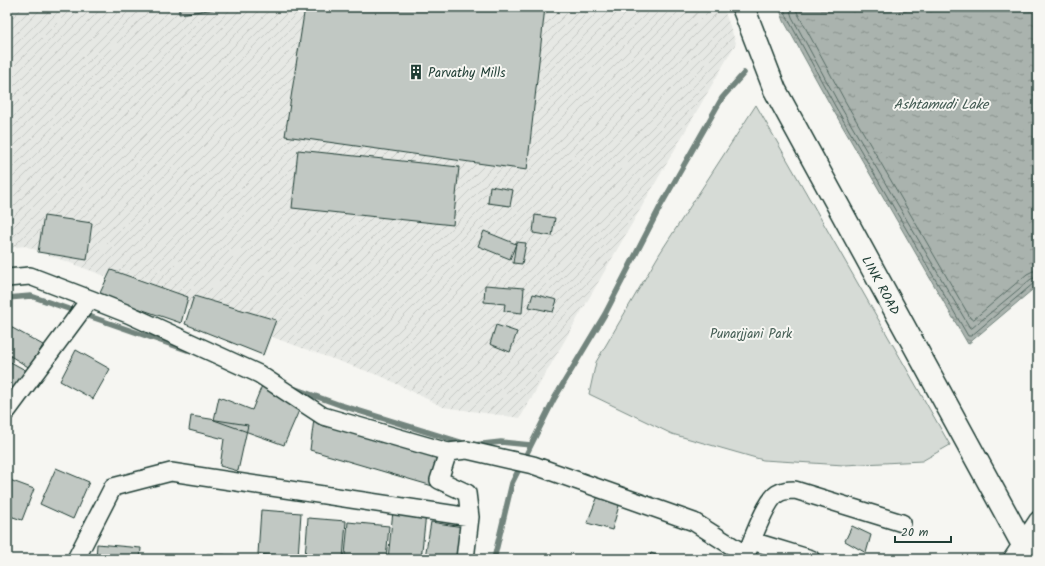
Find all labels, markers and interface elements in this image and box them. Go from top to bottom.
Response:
building icon: Parvathy Mills [407,63,425,81]
place label: Parvathy Mills [428,63,506,84]
water label: Ashtamudi Lake [894,94,990,116]
street label: LINK ROAD [855,252,905,319]
park label: Punarjjani Park [710,324,793,345]
scale bar [895,518,951,544]
text: 20 m [901,523,929,542]

